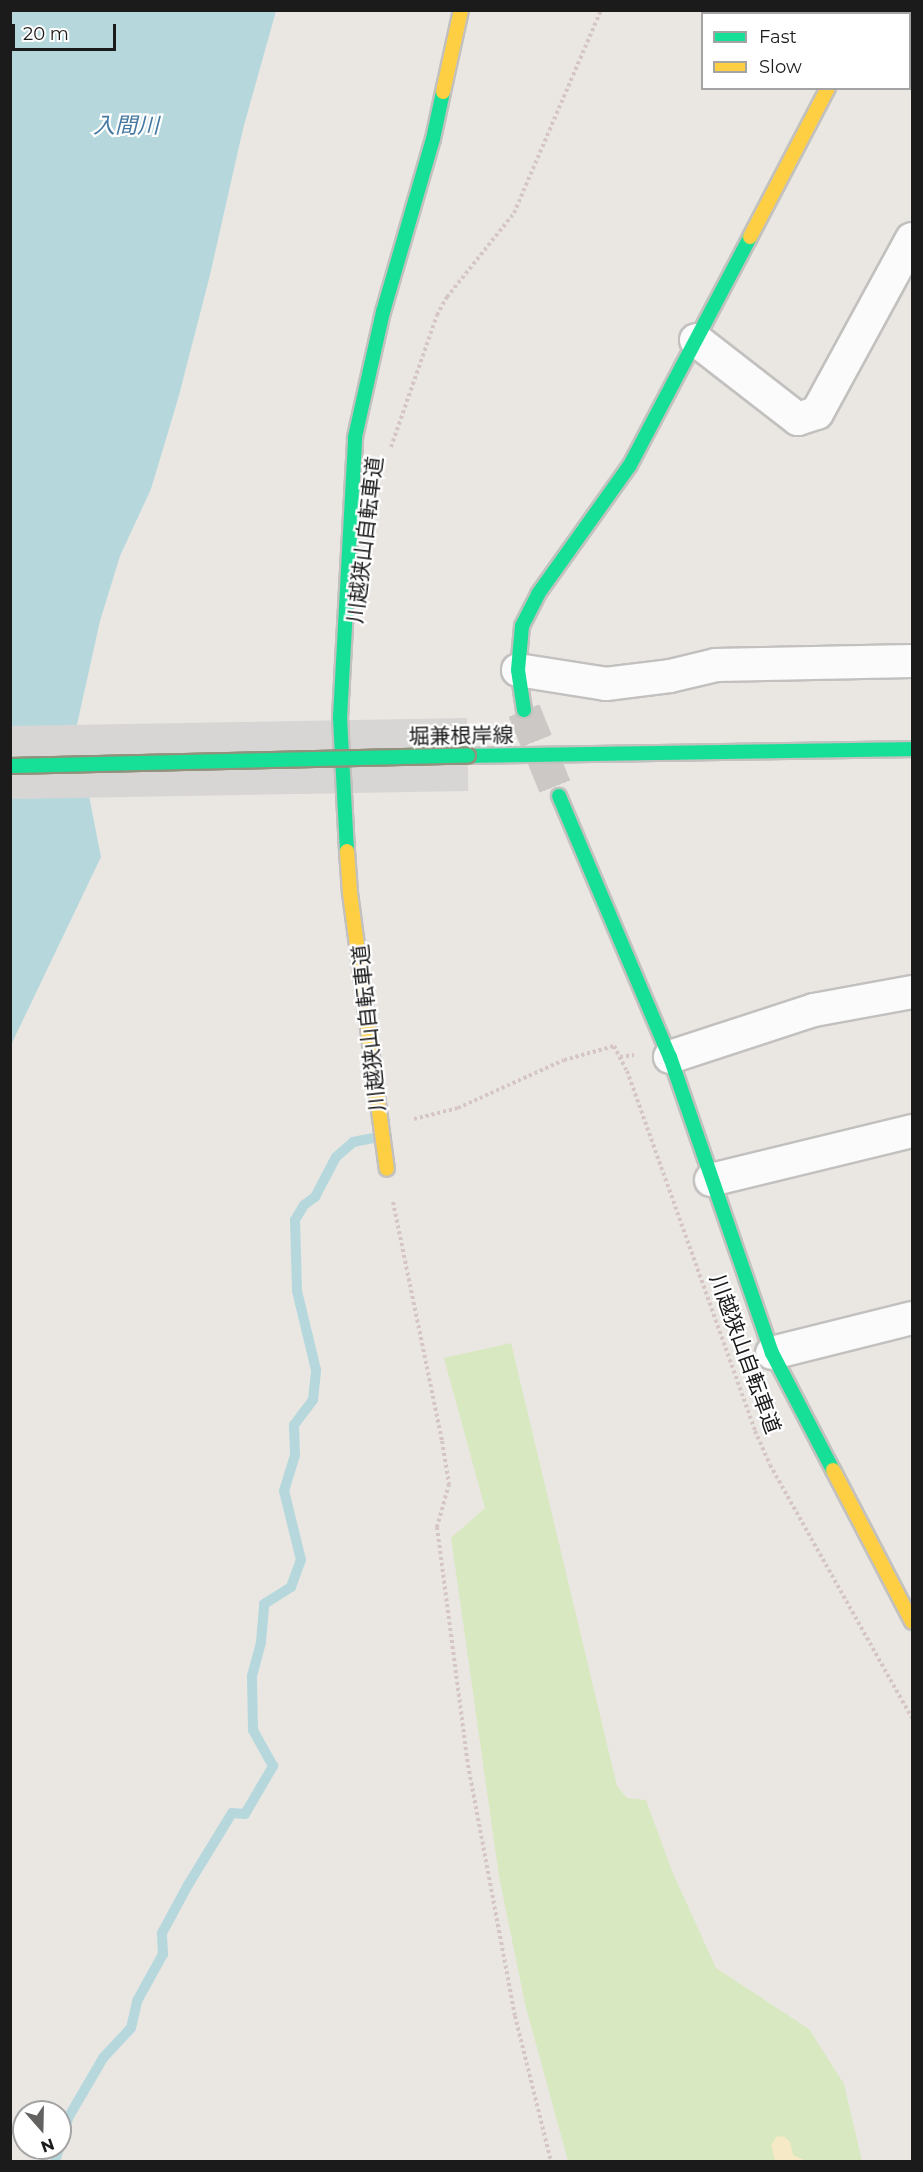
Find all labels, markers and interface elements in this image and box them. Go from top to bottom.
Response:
scale bar [15,12,118,50]
legend [701,12,911,90]
text: 20 m [23,23,69,45]
text: Fast [759,26,797,48]
text: Slow [759,56,802,78]
water label: 入間川 [93,113,159,139]
street label: 川越狭山自転車道 [342,455,388,625]
street label: 堀兼根岸線 [408,722,514,750]
street label: 川越狭山自転車道 [348,943,390,1113]
street label: 川越狭山自転車道 [704,1271,786,1437]
north arrow [12,2100,72,2160]
text: N [38,2134,57,2157]

